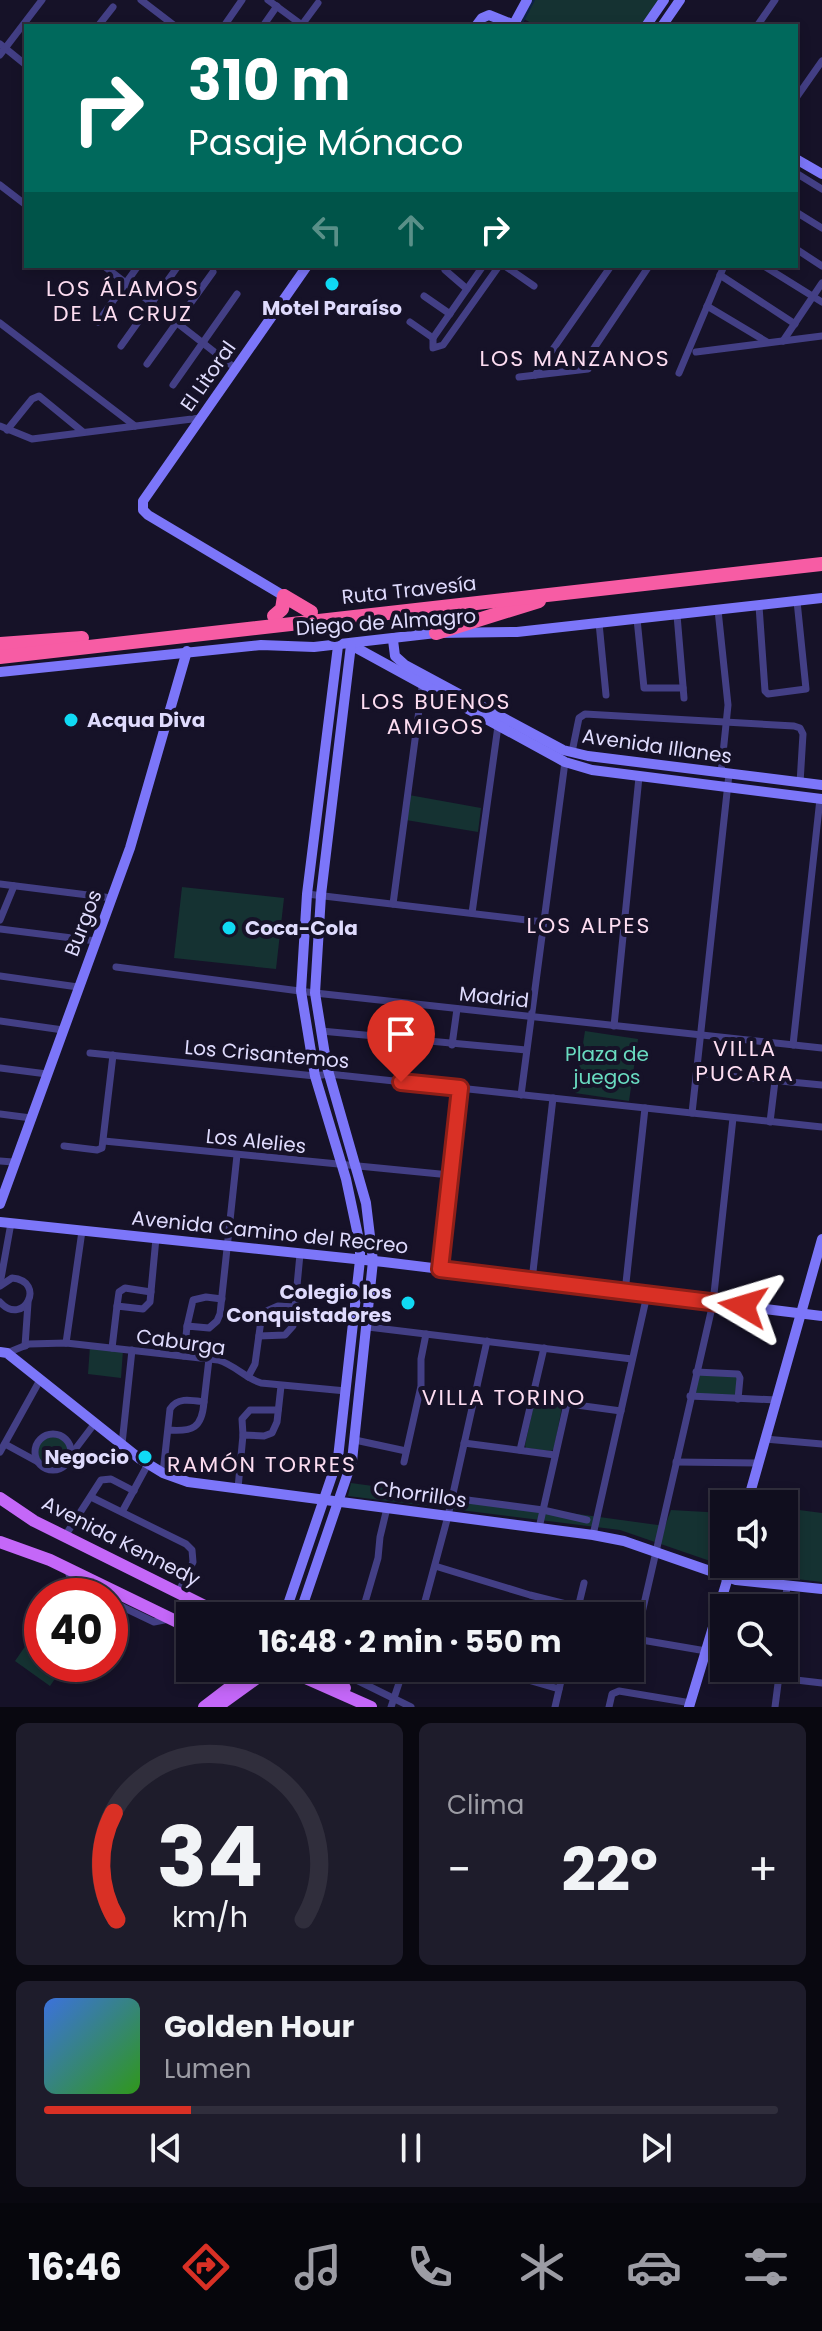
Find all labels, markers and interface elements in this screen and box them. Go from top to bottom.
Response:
text: 310 m [188,41,351,120]
icon: right [56,56,160,160]
text: Pasaje Mónaco [188,117,463,168]
icon: left [305,208,349,252]
icon: ahead [389,208,433,252]
icon: right [473,208,517,252]
district label: LOS ÁLAMOS DE LA CRUZ [46,273,200,329]
marker: Motel Paraíso [323,275,341,293]
place label: Motel Paraíso [262,294,402,322]
street label: El Litoral [174,335,242,417]
district label: LOS MANZANOS [479,343,671,374]
street label: Ruta Travesía [340,569,478,611]
street label: Diego de Almagro [295,602,477,642]
district label: LOS BUENOS AMIGOS [361,686,511,742]
place label: Acqua Diva [87,706,205,734]
marker: Acqua Diva [62,711,80,729]
street label: Avenida Illanes [580,722,734,770]
street label: Burgos [58,886,108,960]
district label: LOS ALPES [527,910,651,941]
place label: Coca-Cola [245,914,358,942]
marker: Coca-Cola [220,919,238,937]
street label: Madrid [458,979,530,1015]
pin [367,1000,435,1082]
icon: arrive [379,1012,423,1056]
street label: Los Crisantemos [183,1033,351,1075]
district label: VILLA PUCARA [695,1033,795,1089]
park label: Plaza de juegos [565,1040,649,1091]
street label: Los Alelies [204,1122,308,1160]
street label: Avenida Camino del Recreo [130,1204,410,1260]
position arrow [701,1264,785,1348]
place label: Colegio los Conquistadores [226,1278,392,1329]
marker: Colegio los Conquistadores [399,1294,417,1312]
street label: Caburga [135,1322,227,1362]
district label: VILLA TORINO [422,1382,586,1413]
place label: Negocio [45,1443,129,1471]
marker: Negocio [136,1448,154,1466]
district label: RAMÓN TORRES [167,1449,357,1480]
street label: Chorrillos [372,1474,468,1514]
street label: Avenida Kennedy [37,1489,205,1593]
map controls [710,1490,798,1682]
button: sound [710,1490,798,1578]
speed limit sign: 40 [24,1578,128,1682]
button: search [710,1594,798,1682]
text: 16:48 · 2 min · 550 m [258,1620,562,1663]
text: Clima [447,1787,524,1823]
text: 34 [156,1799,263,1915]
text: 22° [561,1828,658,1912]
text: − [447,1839,471,1900]
text: + [748,1839,778,1900]
text: km/h [171,1897,248,1937]
text: Golden Hour [164,2005,354,2048]
text: Lumen [164,2051,251,2087]
icon: previous [144,2126,188,2170]
icon: pause [389,2126,433,2170]
icon: next [634,2126,678,2170]
icon: directions [178,2239,234,2295]
icon: music [290,2239,346,2295]
icon: phone [402,2239,458,2295]
icon: climate [514,2239,570,2295]
icon: car [626,2239,682,2295]
icon: filters [738,2239,794,2295]
text: 16:46 [28,2242,122,2293]

